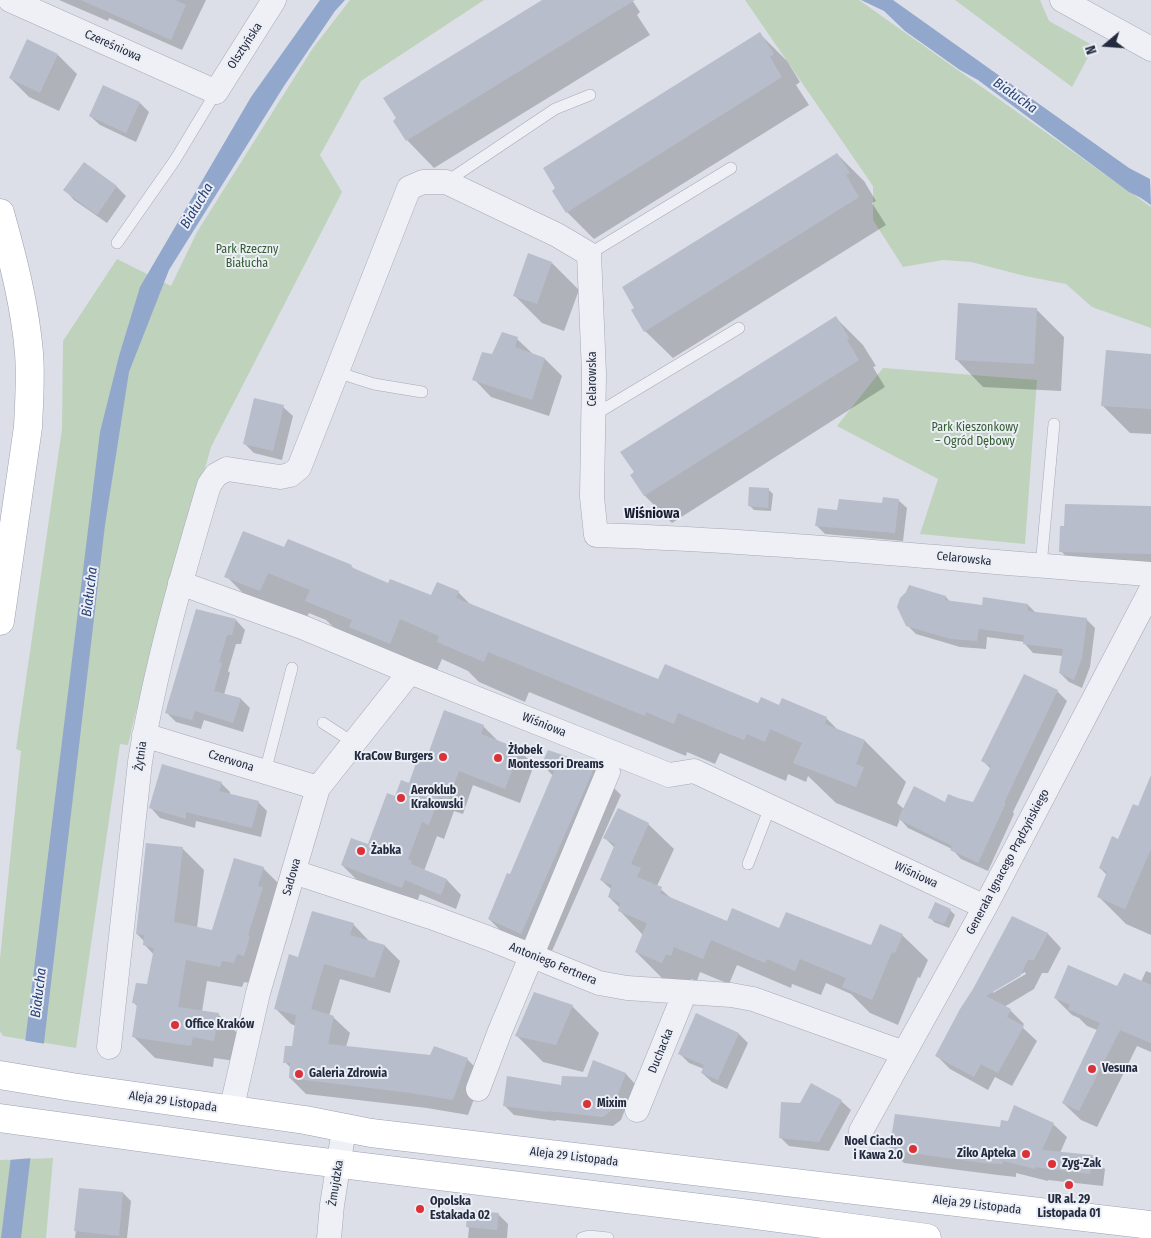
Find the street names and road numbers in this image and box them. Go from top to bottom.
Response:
street label: Olsztyńska [225,20,265,72]
street label: Czereśniowa [82,27,144,65]
street label: Celarowska [586,351,600,407]
street label: Celarowska [936,549,992,569]
street label: Wiśniowa [520,710,568,740]
street label: Żytnia [132,740,150,772]
street label: Czerwona [206,747,256,775]
street label: Generała Ignacego Prądzyńskiego [963,787,1053,937]
street label: Sadowa [280,857,304,897]
street label: Wiśniowa [892,859,940,891]
street label: Antoniego Fertnera [507,940,599,988]
street label: Duchacka [646,1027,676,1075]
street label: Aleja 29 Listopada [128,1089,218,1115]
street label: Aleja 29 Listopada [529,1144,619,1170]
street label: Żmujdzka [325,1159,347,1207]
street label: Aleja 29 Listopada [932,1192,1022,1218]

